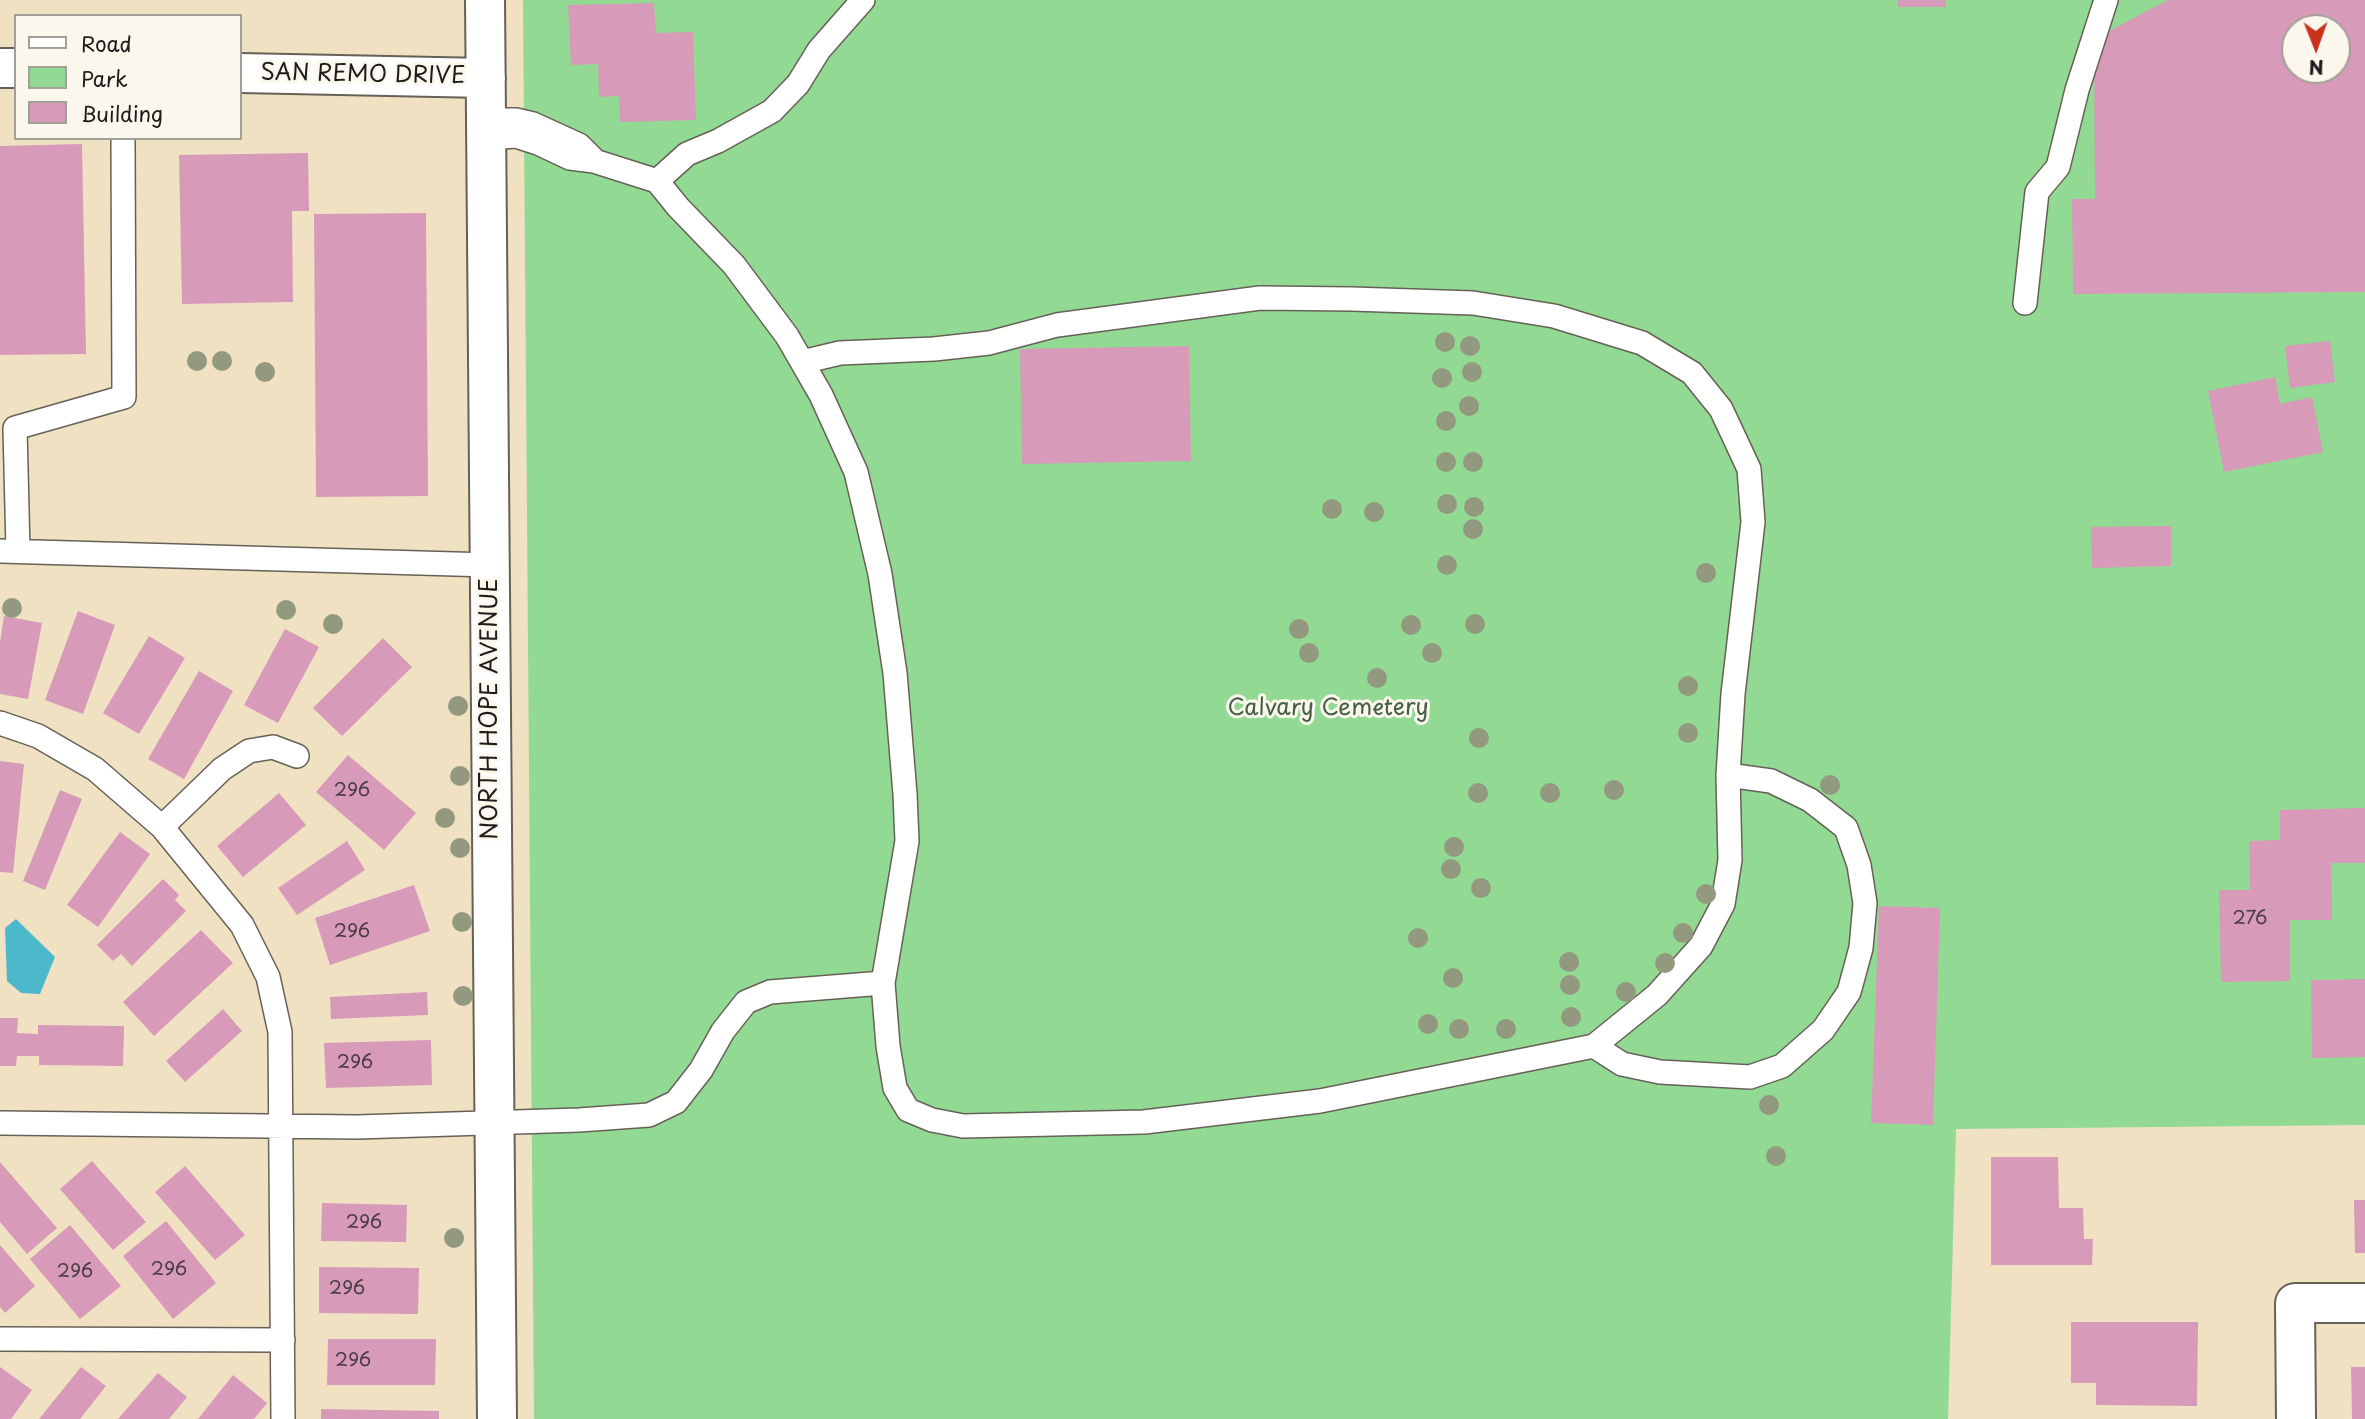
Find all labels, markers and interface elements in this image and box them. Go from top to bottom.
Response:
legend [14,14,242,140]
north arrow [2281,14,2351,84]
text: Road [81,27,132,59]
text: N [2309,54,2324,82]
street label: SAN REMO DRIVE [260,59,466,91]
text: Park [81,62,128,94]
text: Building [81,97,163,129]
street label: NORTH HOPE AVENUE [477,578,505,840]
park label: Calvary Cemetery [1227,695,1429,723]
house number: 296 [334,780,370,802]
house number: 276 [2233,908,2267,930]
house number: 296 [334,921,370,943]
house number: 296 [337,1052,373,1074]
house number: 296 [346,1212,382,1234]
house number: 296 [151,1259,187,1281]
house number: 296 [57,1261,93,1283]
house number: 296 [329,1278,365,1300]
house number: 296 [335,1350,371,1372]

